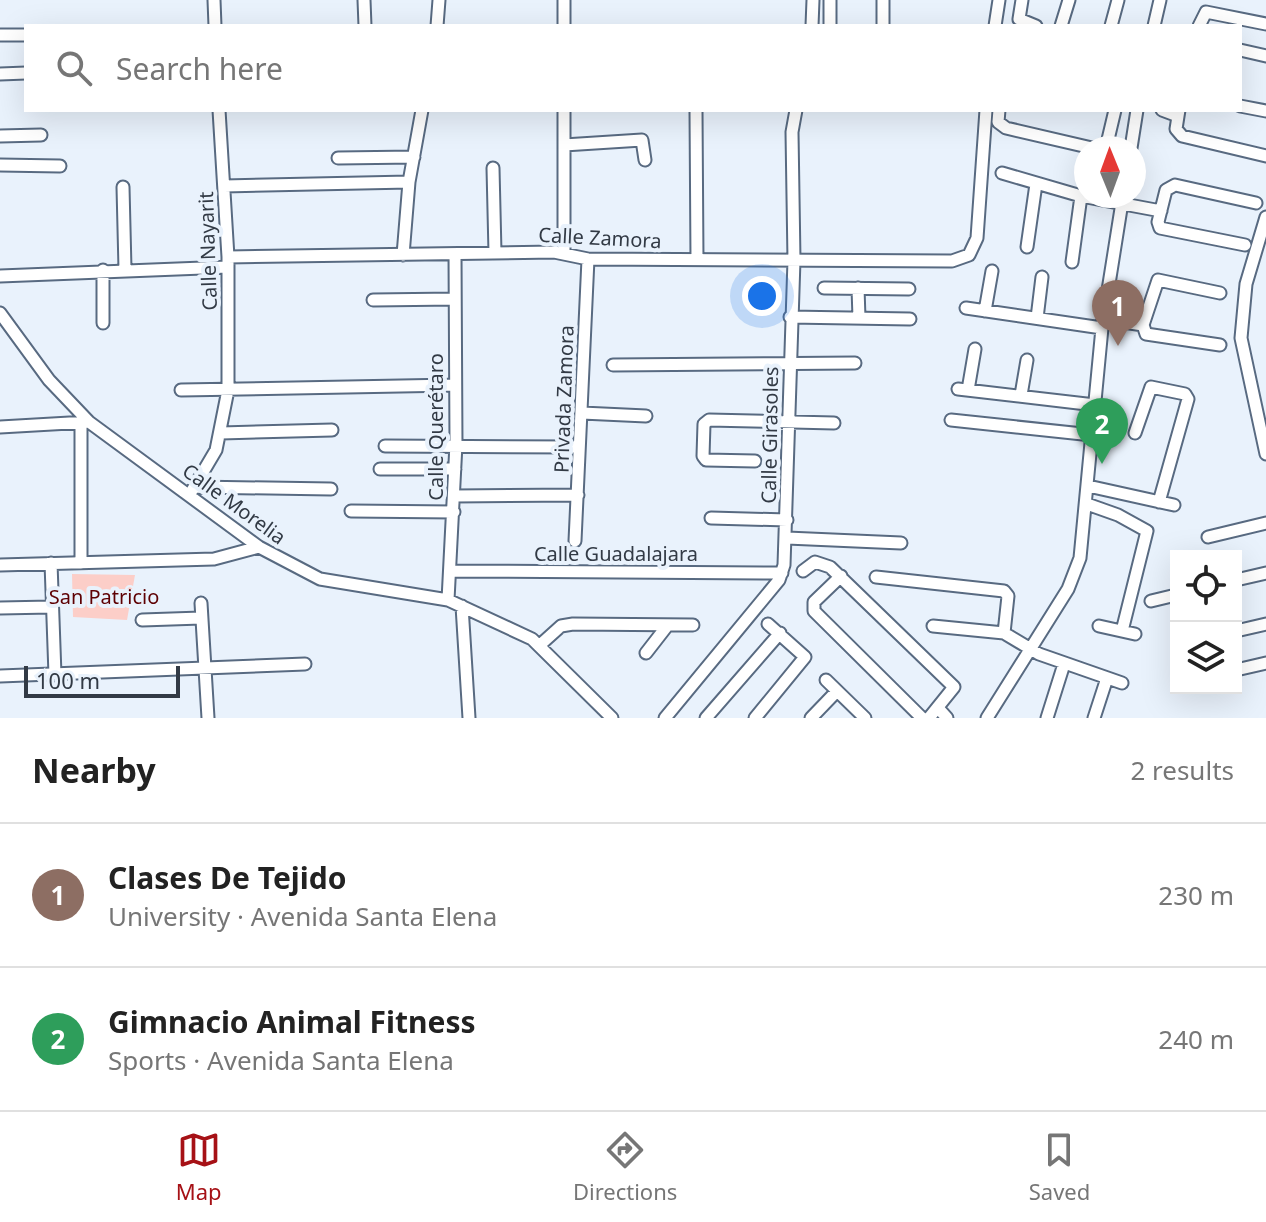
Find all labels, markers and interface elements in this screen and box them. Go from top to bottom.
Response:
search box [24,24,1242,112]
icon: search [52,46,96,90]
text: Search here [116,48,283,89]
north arrow [1074,136,1146,208]
street label: Calle Nayarit [192,191,223,311]
street label: Calle Zamora [538,221,662,254]
your location [742,276,782,316]
pin: 1 [1092,280,1144,346]
street label: Privada Zamora [547,324,580,473]
street label: Calle Querétaro [422,353,449,501]
street label: Calle Girasoles [755,366,784,504]
pin: 2 [1076,398,1128,464]
street label: Calle Morelia [177,457,291,550]
street label: Calle Guadalajara [534,540,698,567]
map controls [1170,550,1242,694]
button: locate [1170,550,1242,622]
park label: San Patricio [49,583,159,610]
button: layers [1170,622,1242,694]
scale bar [24,662,180,698]
text: 100 m [36,665,100,695]
text: Nearby [32,747,156,793]
text: 2 results [1130,752,1234,788]
text: Clases De Tejido [108,857,346,898]
text: 1 [51,877,65,913]
text: 230 m [1158,877,1234,913]
text: University · Avenida Santa Elena [108,898,497,934]
text: Gimnacio Animal Fitness [108,1001,476,1042]
text: 2 [51,1021,65,1057]
text: 240 m [1158,1021,1234,1057]
text: Sports · Avenida Santa Elena [108,1042,454,1078]
tab: Map [176,1128,222,1206]
tab: Directions [573,1128,677,1206]
tab: Saved [1029,1128,1090,1206]

